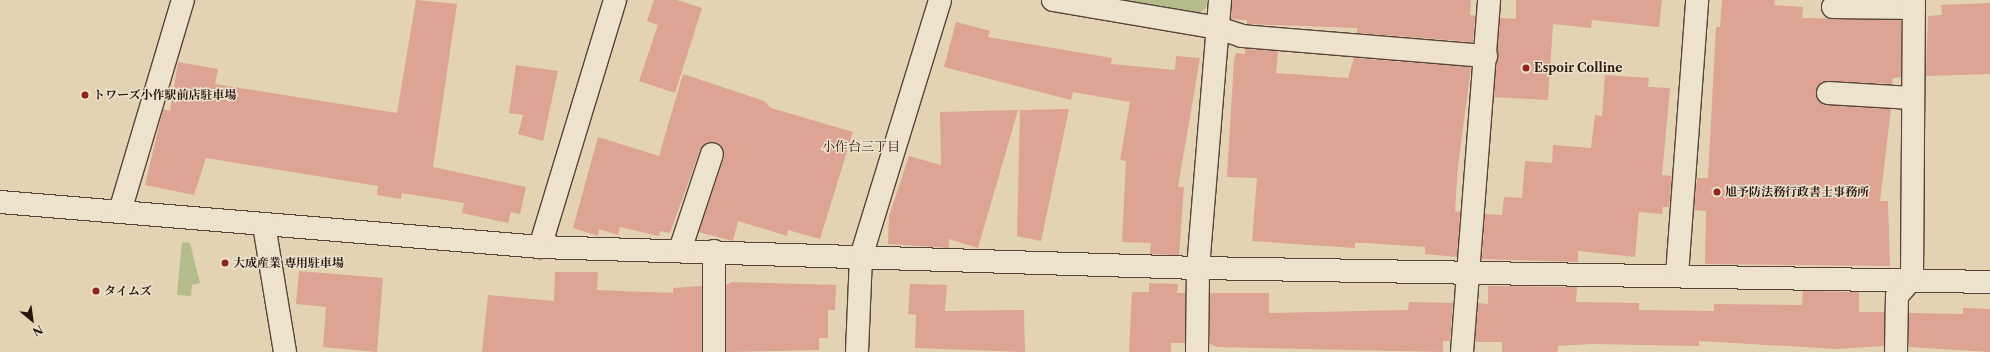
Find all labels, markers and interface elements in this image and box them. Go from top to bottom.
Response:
place label: Espoir Colline [1534,61,1622,75]
marker: Espoir Colline [1521,63,1531,73]
place label: トワーズ小作駅前店駐車場 [93,88,237,102]
marker: トワーズ小作駅前店駐車場 [80,90,90,100]
district label: 小作台三丁目 [822,138,900,154]
place label: 旭予防法務行政書士事務所 [1725,185,1869,199]
marker: 旭予防法務行政書士事務所 [1712,187,1722,197]
place label: 大成産業 専用駐車場 [233,256,344,270]
marker: 大成産業 専用駐車場 [220,258,230,268]
place label: タイムズ [104,284,152,298]
marker: タイムズ [91,286,101,296]
north arrow [12,300,52,340]
text: N [30,322,45,339]

